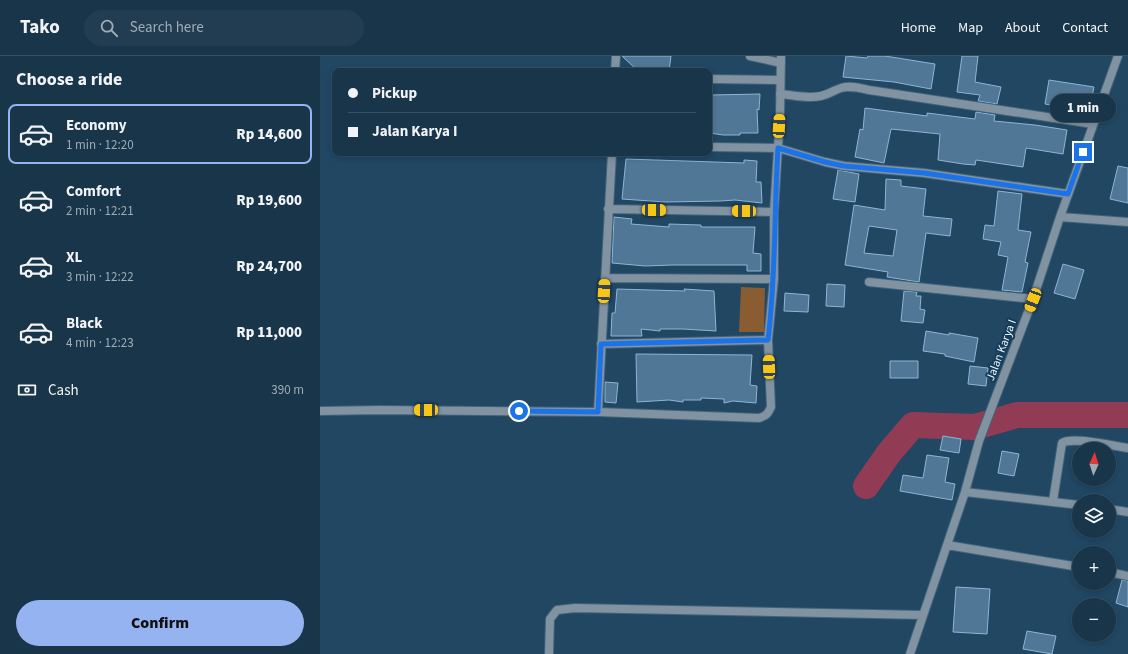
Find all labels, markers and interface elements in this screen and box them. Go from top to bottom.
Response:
search box [84,10,364,46]
text: Tako [20,14,60,41]
icon: search [98,17,120,39]
text: Search here [130,17,204,38]
text: Home [901,18,936,38]
text: Map [958,18,983,38]
text: About [1005,18,1040,38]
text: Contact [1062,18,1108,38]
text: Choose a ride [16,67,122,92]
text: Pickup [372,83,417,104]
callout: 1 min [1050,94,1116,122]
text: 1 min [1067,99,1099,117]
car [772,114,786,138]
text: Economy [66,115,127,136]
icon: car [18,116,54,152]
text: Jalan Karya I [372,121,457,142]
text: Rp 14,600 [236,124,302,145]
text: 1 min · 12:20 [66,136,134,154]
route end [1074,143,1092,161]
text: Comfort [66,181,121,202]
icon: car [18,182,54,218]
text: Rp 19,600 [236,190,302,211]
text: 2 min · 12:21 [66,202,134,220]
car [642,204,666,216]
car [732,205,756,217]
text: XL [66,247,82,268]
icon: car [18,248,54,284]
text: Rp 24,700 [236,256,302,277]
text: 3 min · 12:22 [66,268,134,286]
car [597,279,611,303]
car [1023,287,1043,313]
text: Black [66,313,103,334]
icon: car [18,314,54,350]
street label: Jalan Karya I [982,317,1021,383]
text: Rp 11,000 [236,322,302,343]
text: 4 min · 12:23 [66,334,134,352]
car [763,355,775,379]
icon: cash [16,379,38,401]
text: Cash [48,380,79,401]
text: 390 m [271,381,304,399]
route start [510,402,528,420]
car [414,404,438,416]
north arrow [1072,442,1116,486]
map controls [1072,442,1116,642]
button: layers [1072,494,1116,538]
button: + [1072,546,1116,590]
button: − [1072,598,1116,642]
button: Confirm [16,600,304,646]

